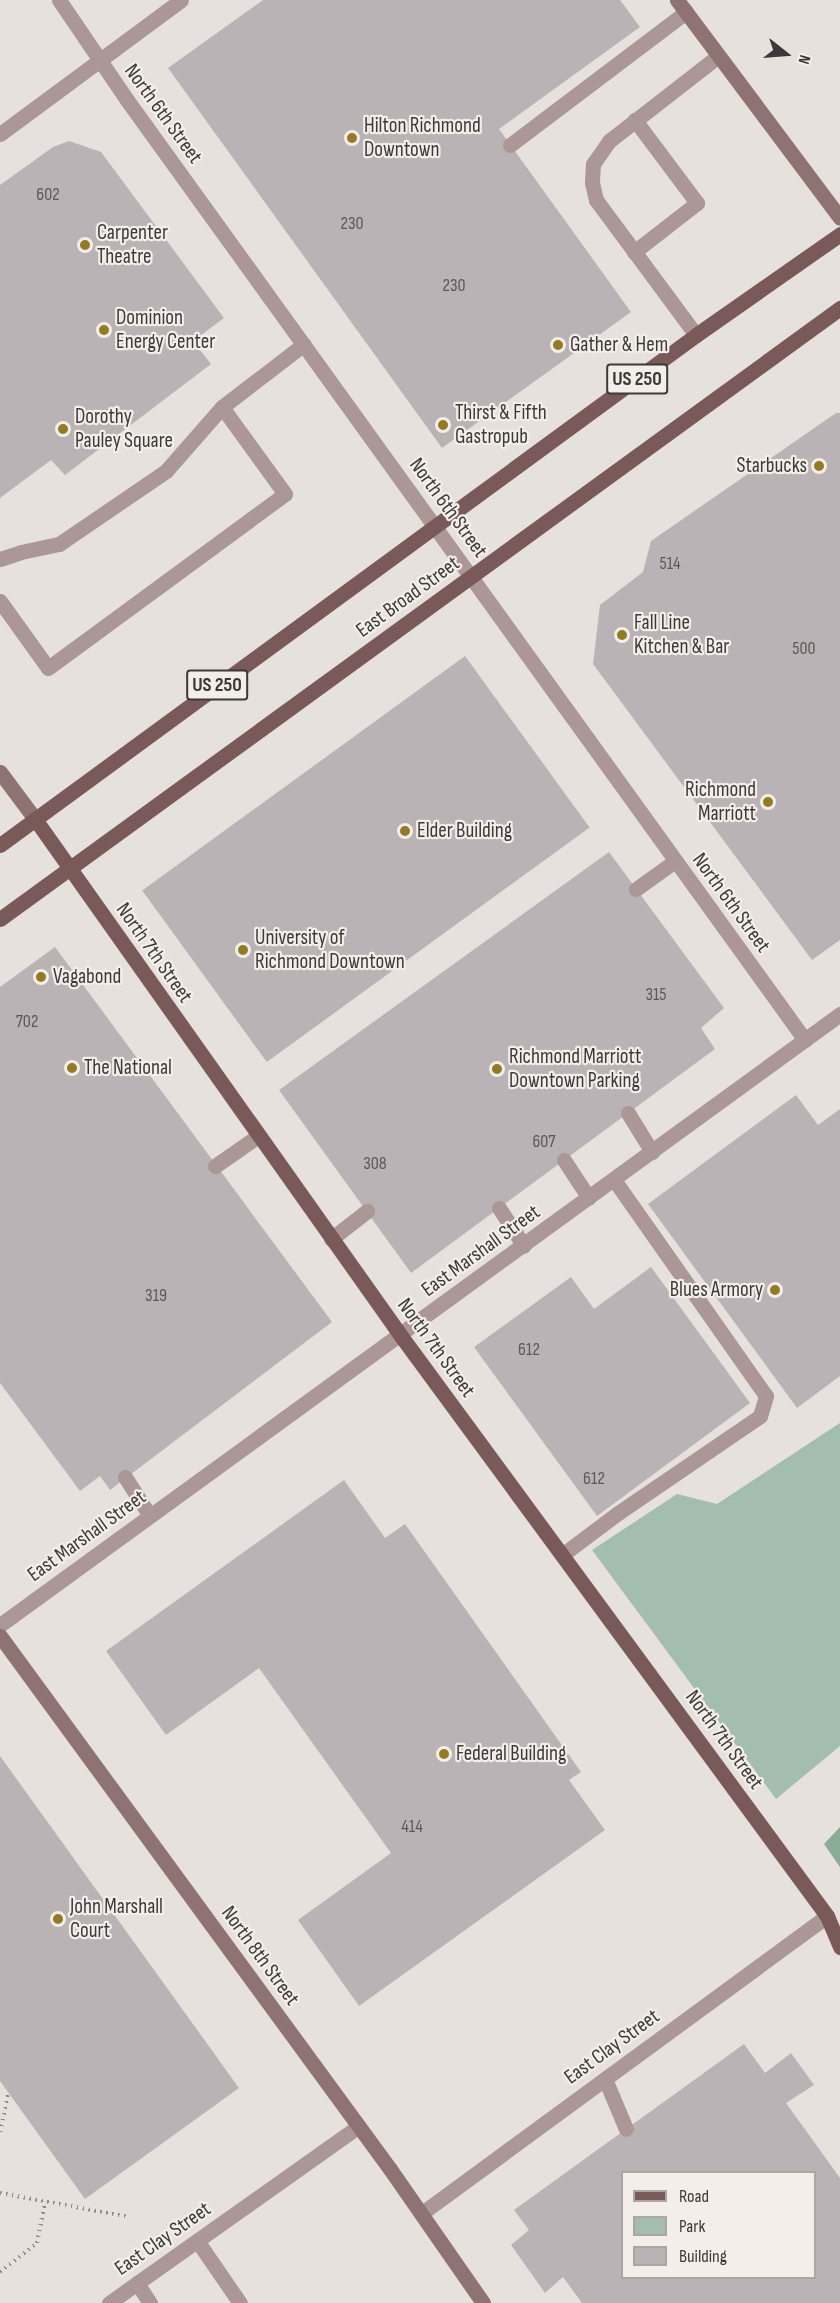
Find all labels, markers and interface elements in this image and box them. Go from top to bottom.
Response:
north arrow [756,24,816,84]
text: N [793,53,814,66]
street label: North 6th Street [119,59,207,169]
place label: Hilton Richmond Downtown [364,113,481,163]
marker: Hilton Richmond Downtown [345,131,359,145]
house number: 602 [36,184,60,206]
house number: 230 [340,213,364,235]
place label: Carpenter Theatre [97,220,168,270]
marker: Carpenter Theatre [78,238,92,252]
house number: 230 [442,275,466,297]
place label: Dominion Energy Center [116,305,215,355]
marker: Dominion Energy Center [97,323,111,337]
place label: Gather & Hem [570,332,668,358]
marker: Gather & Hem [551,338,565,352]
road number: US 250 [606,362,668,396]
place label: Thirst & Fifth Gastropub [455,400,547,450]
place label: Dorothy Pauley Square [75,404,173,454]
marker: Thirst & Fifth Gastropub [436,418,450,432]
marker: Dorothy Pauley Square [56,422,70,436]
street label: North 6th Street [404,453,492,563]
place label: Starbucks [736,453,807,479]
marker: Starbucks [812,459,826,473]
street label: East Broad Street [351,551,465,643]
house number: 514 [659,553,681,575]
place label: Fall Line Kitchen & Bar [634,610,729,660]
marker: Fall Line Kitchen & Bar [615,628,629,642]
house number: 500 [792,638,816,660]
road number: US 250 [186,668,248,702]
place label: Richmond Marriott [685,777,756,827]
marker: Richmond Marriott [761,795,775,809]
place label: Elder Building [417,818,512,844]
marker: Elder Building [398,824,412,838]
street label: North 6th Street [687,848,775,958]
street label: North 7th Street [110,898,198,1008]
place label: University of Richmond Downtown [255,925,405,975]
marker: University of Richmond Downtown [236,943,250,957]
place label: Vagabond [53,964,121,990]
marker: Vagabond [34,970,48,984]
house number: 315 [645,984,667,1006]
house number: 702 [16,1011,38,1033]
place label: Richmond Marriott Downtown Parking [509,1044,641,1094]
place label: The National [84,1055,172,1081]
marker: The National [65,1061,79,1075]
marker: Richmond Marriott Downtown Parking [490,1062,504,1076]
house number: 607 [532,1131,556,1153]
house number: 308 [363,1153,387,1175]
street label: East Marshall Street [417,1200,545,1302]
place label: Blues Armory [670,1277,763,1303]
marker: Blues Armory [768,1283,782,1297]
house number: 319 [145,1285,167,1307]
street label: North 7th Street [392,1294,480,1402]
house number: 612 [518,1339,540,1361]
house number: 612 [583,1468,605,1490]
street label: East Marshall Street [23,1485,151,1587]
street label: North 7th Street [680,1686,768,1794]
place label: Federal Building [456,1741,566,1767]
marker: Federal Building [437,1747,451,1761]
house number: 414 [401,1816,423,1838]
place label: John Marshall Court [70,1894,163,1944]
street label: North 8th Street [216,1901,304,2011]
marker: John Marshall Court [51,1912,65,1926]
street label: East Clay Street [559,2004,665,2090]
legend [621,2171,816,2279]
text: Road [679,2186,709,2207]
street label: East Clay Street [110,2197,216,2281]
text: Park [679,2216,705,2237]
text: Building [679,2246,727,2267]

